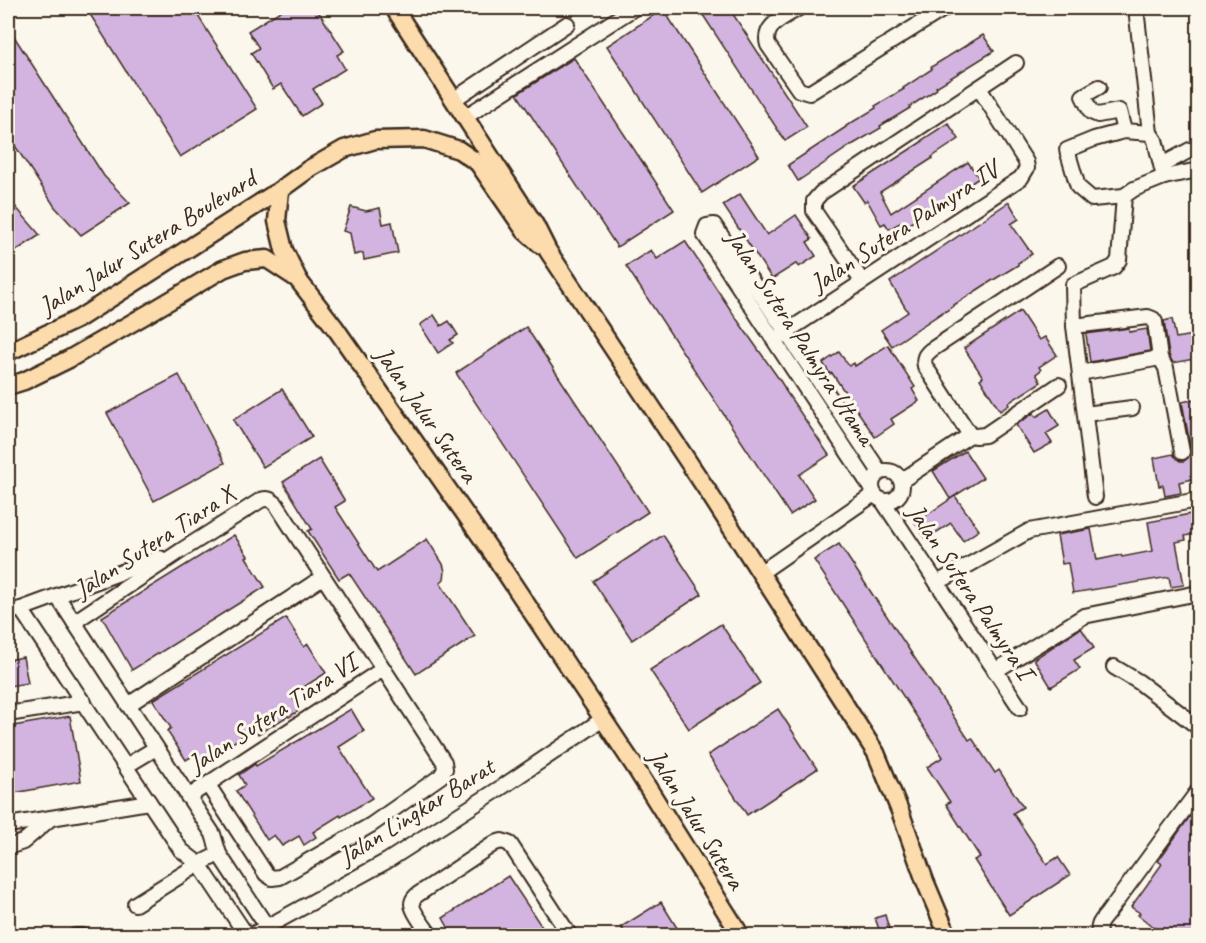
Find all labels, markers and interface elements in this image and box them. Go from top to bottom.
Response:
street label: Jalan Sutera Palmyra IV [802,150,1009,301]
street label: Jalan Jalur Sutera Boulevard [31,160,265,324]
street label: Jalan Sutera Palmyra Utama [717,222,884,453]
street label: Jalan Jalur Sutera [366,338,487,490]
street label: Jalan Sutera Tiara X [66,476,243,607]
street label: Jalan Sutera Palmyra I [899,496,1044,690]
street label: Jalan Sutera Tiara VI [180,644,368,781]
street label: Jalan Jalur Sutera [639,741,754,897]
street label: Jalan Lingkar Barat [330,749,502,874]

